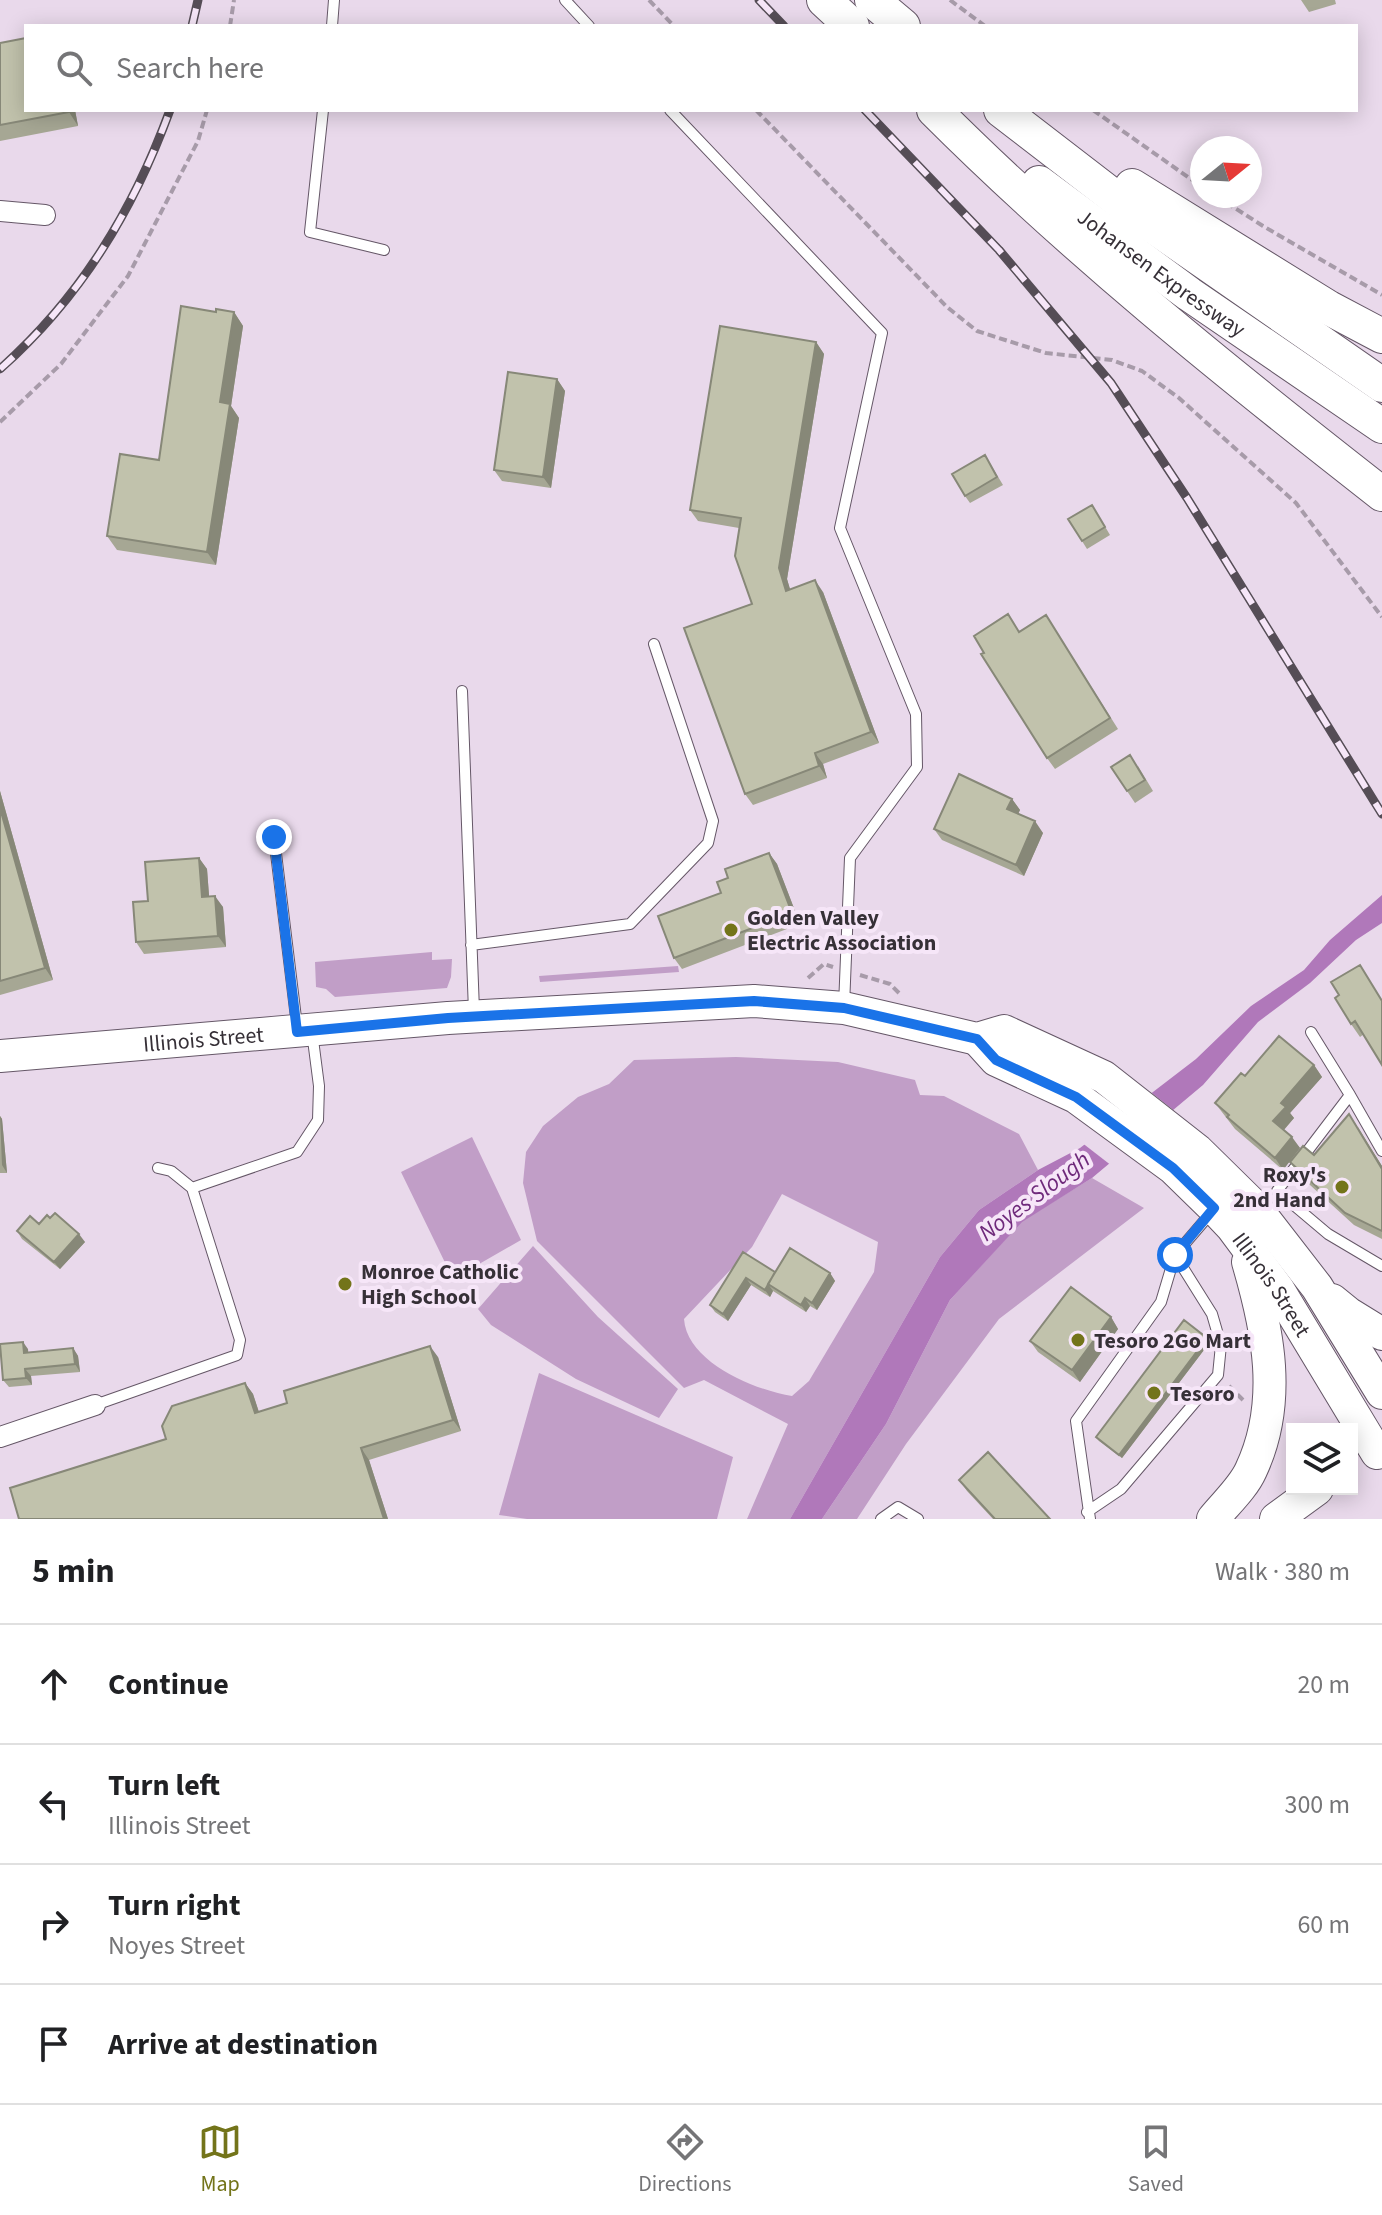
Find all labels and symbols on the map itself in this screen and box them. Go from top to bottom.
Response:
north arrow [1190,136,1262,208]
street label: Johansen Expressway [1070,202,1252,346]
route end [256,819,292,855]
place label: Golden Valley Electric Association [747,902,936,959]
marker: Golden Valley Electric Association [722,921,740,939]
street label: Illinois Street [142,1019,265,1061]
water label: Noyes Slough [971,1143,1097,1250]
place label: Roxy's 2nd Hand [1233,1159,1326,1216]
marker: Roxy's 2nd Hand [1333,1178,1351,1196]
street label: Illinois Street [1224,1226,1319,1344]
route start [1157,1237,1193,1273]
place label: Monroe Catholic High School [361,1256,519,1313]
marker: Monroe Catholic High School [336,1275,354,1293]
place label: Tesoro 2Go Mart [1094,1325,1251,1357]
marker: Tesoro 2Go Mart [1069,1331,1087,1349]
place label: Tesoro [1170,1378,1235,1410]
marker: Tesoro [1145,1384,1163,1402]

